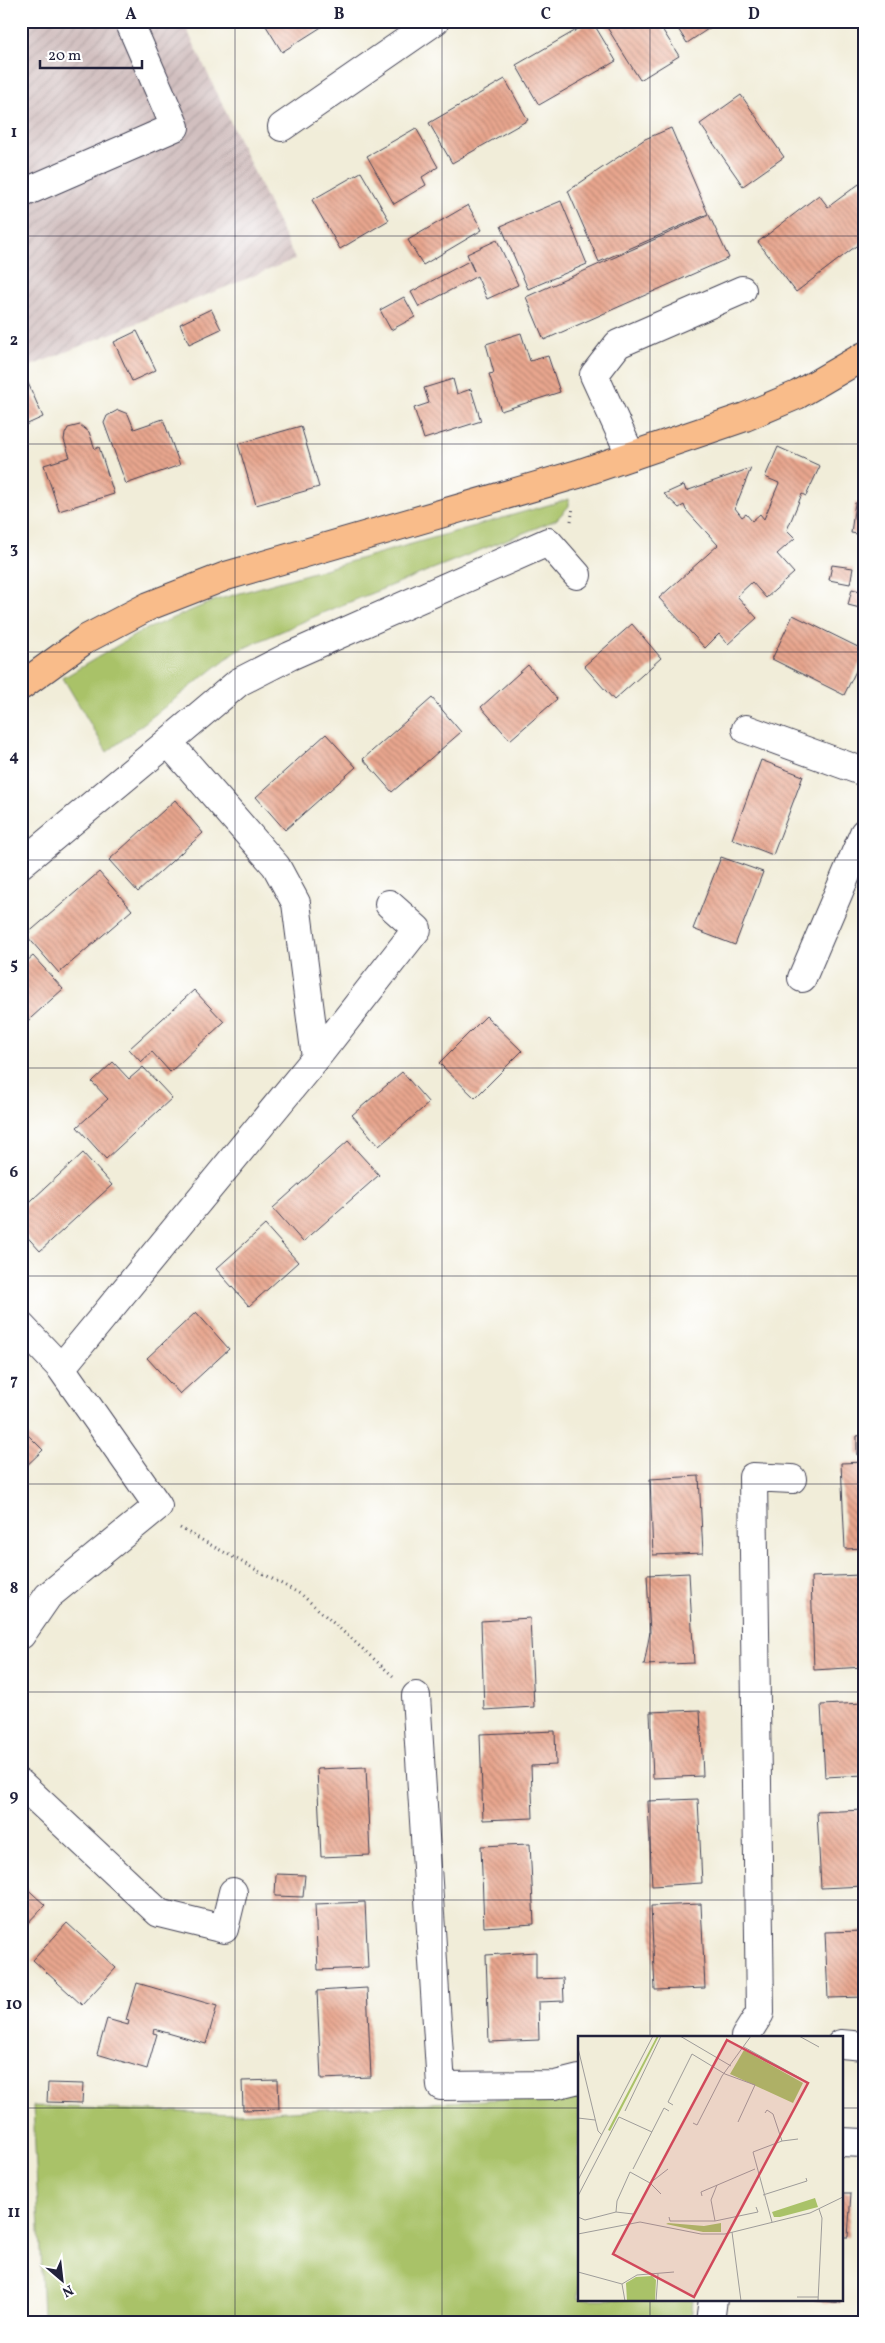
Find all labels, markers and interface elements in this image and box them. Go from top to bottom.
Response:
text: A [125,4,137,26]
text: B [334,4,345,26]
text: C [541,4,551,26]
text: D [748,4,760,26]
scale bar [40,38,142,70]
text: 20 m [48,46,81,67]
text: 1 [11,122,17,144]
text: 2 [10,330,18,352]
text: 3 [10,538,18,560]
text: 4 [9,746,19,768]
text: 5 [10,954,18,976]
text: 6 [10,1162,19,1184]
text: 7 [10,1370,18,1392]
text: 8 [10,1578,18,1600]
text: 9 [10,1786,19,1808]
text: 10 [6,1994,22,2016]
inset map [578,2036,842,2300]
text: 11 [8,2202,20,2224]
north arrow [38,2256,88,2306]
text: N [58,2279,76,2301]

